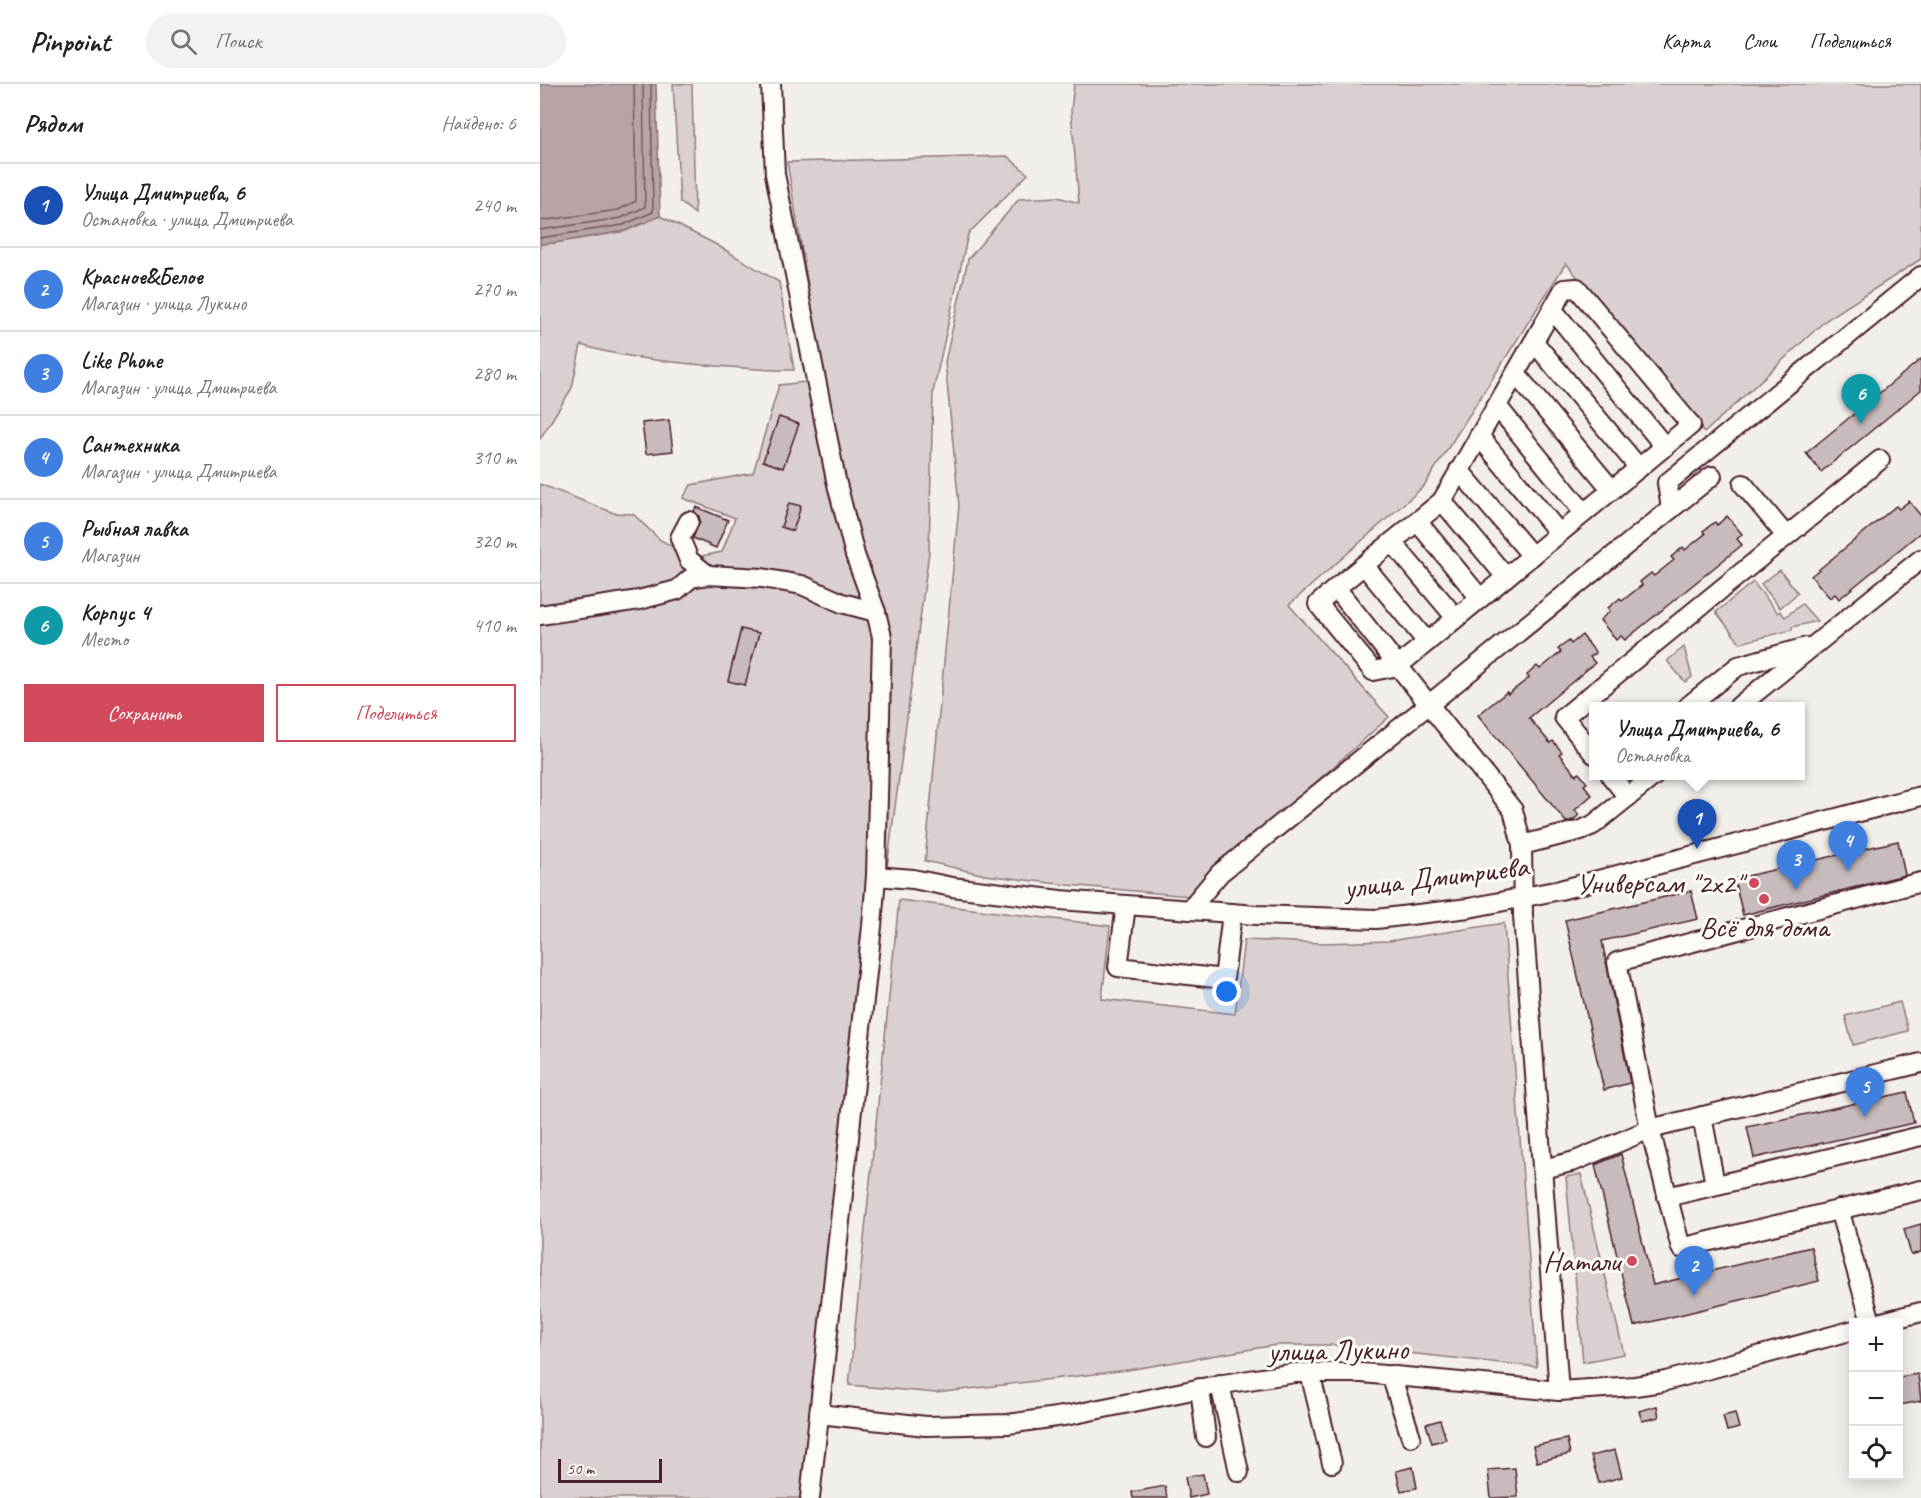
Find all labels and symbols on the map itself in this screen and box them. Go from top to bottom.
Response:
pin: 6 [1842,374,1880,424]
pin: 1 [1678,800,1716,849]
pin: 4 [1828,822,1868,871]
pin: 3 [1776,840,1816,890]
street label: улица Дмитриева [1340,847,1532,907]
place label: Универсам "2x2" [1576,864,1748,902]
marker: Универсам "2x2" [1747,876,1761,890]
marker: Всё для дома [1757,892,1771,906]
place label: Всё для дома [1699,908,1831,946]
your location [1212,977,1241,1006]
pin: 5 [1846,1068,1884,1117]
place label: Натали [1543,1242,1622,1280]
pin: 2 [1674,1246,1714,1296]
marker: Натали [1625,1254,1639,1268]
street label: улица Лукино [1265,1330,1410,1370]
scale bar [558,1456,662,1484]

